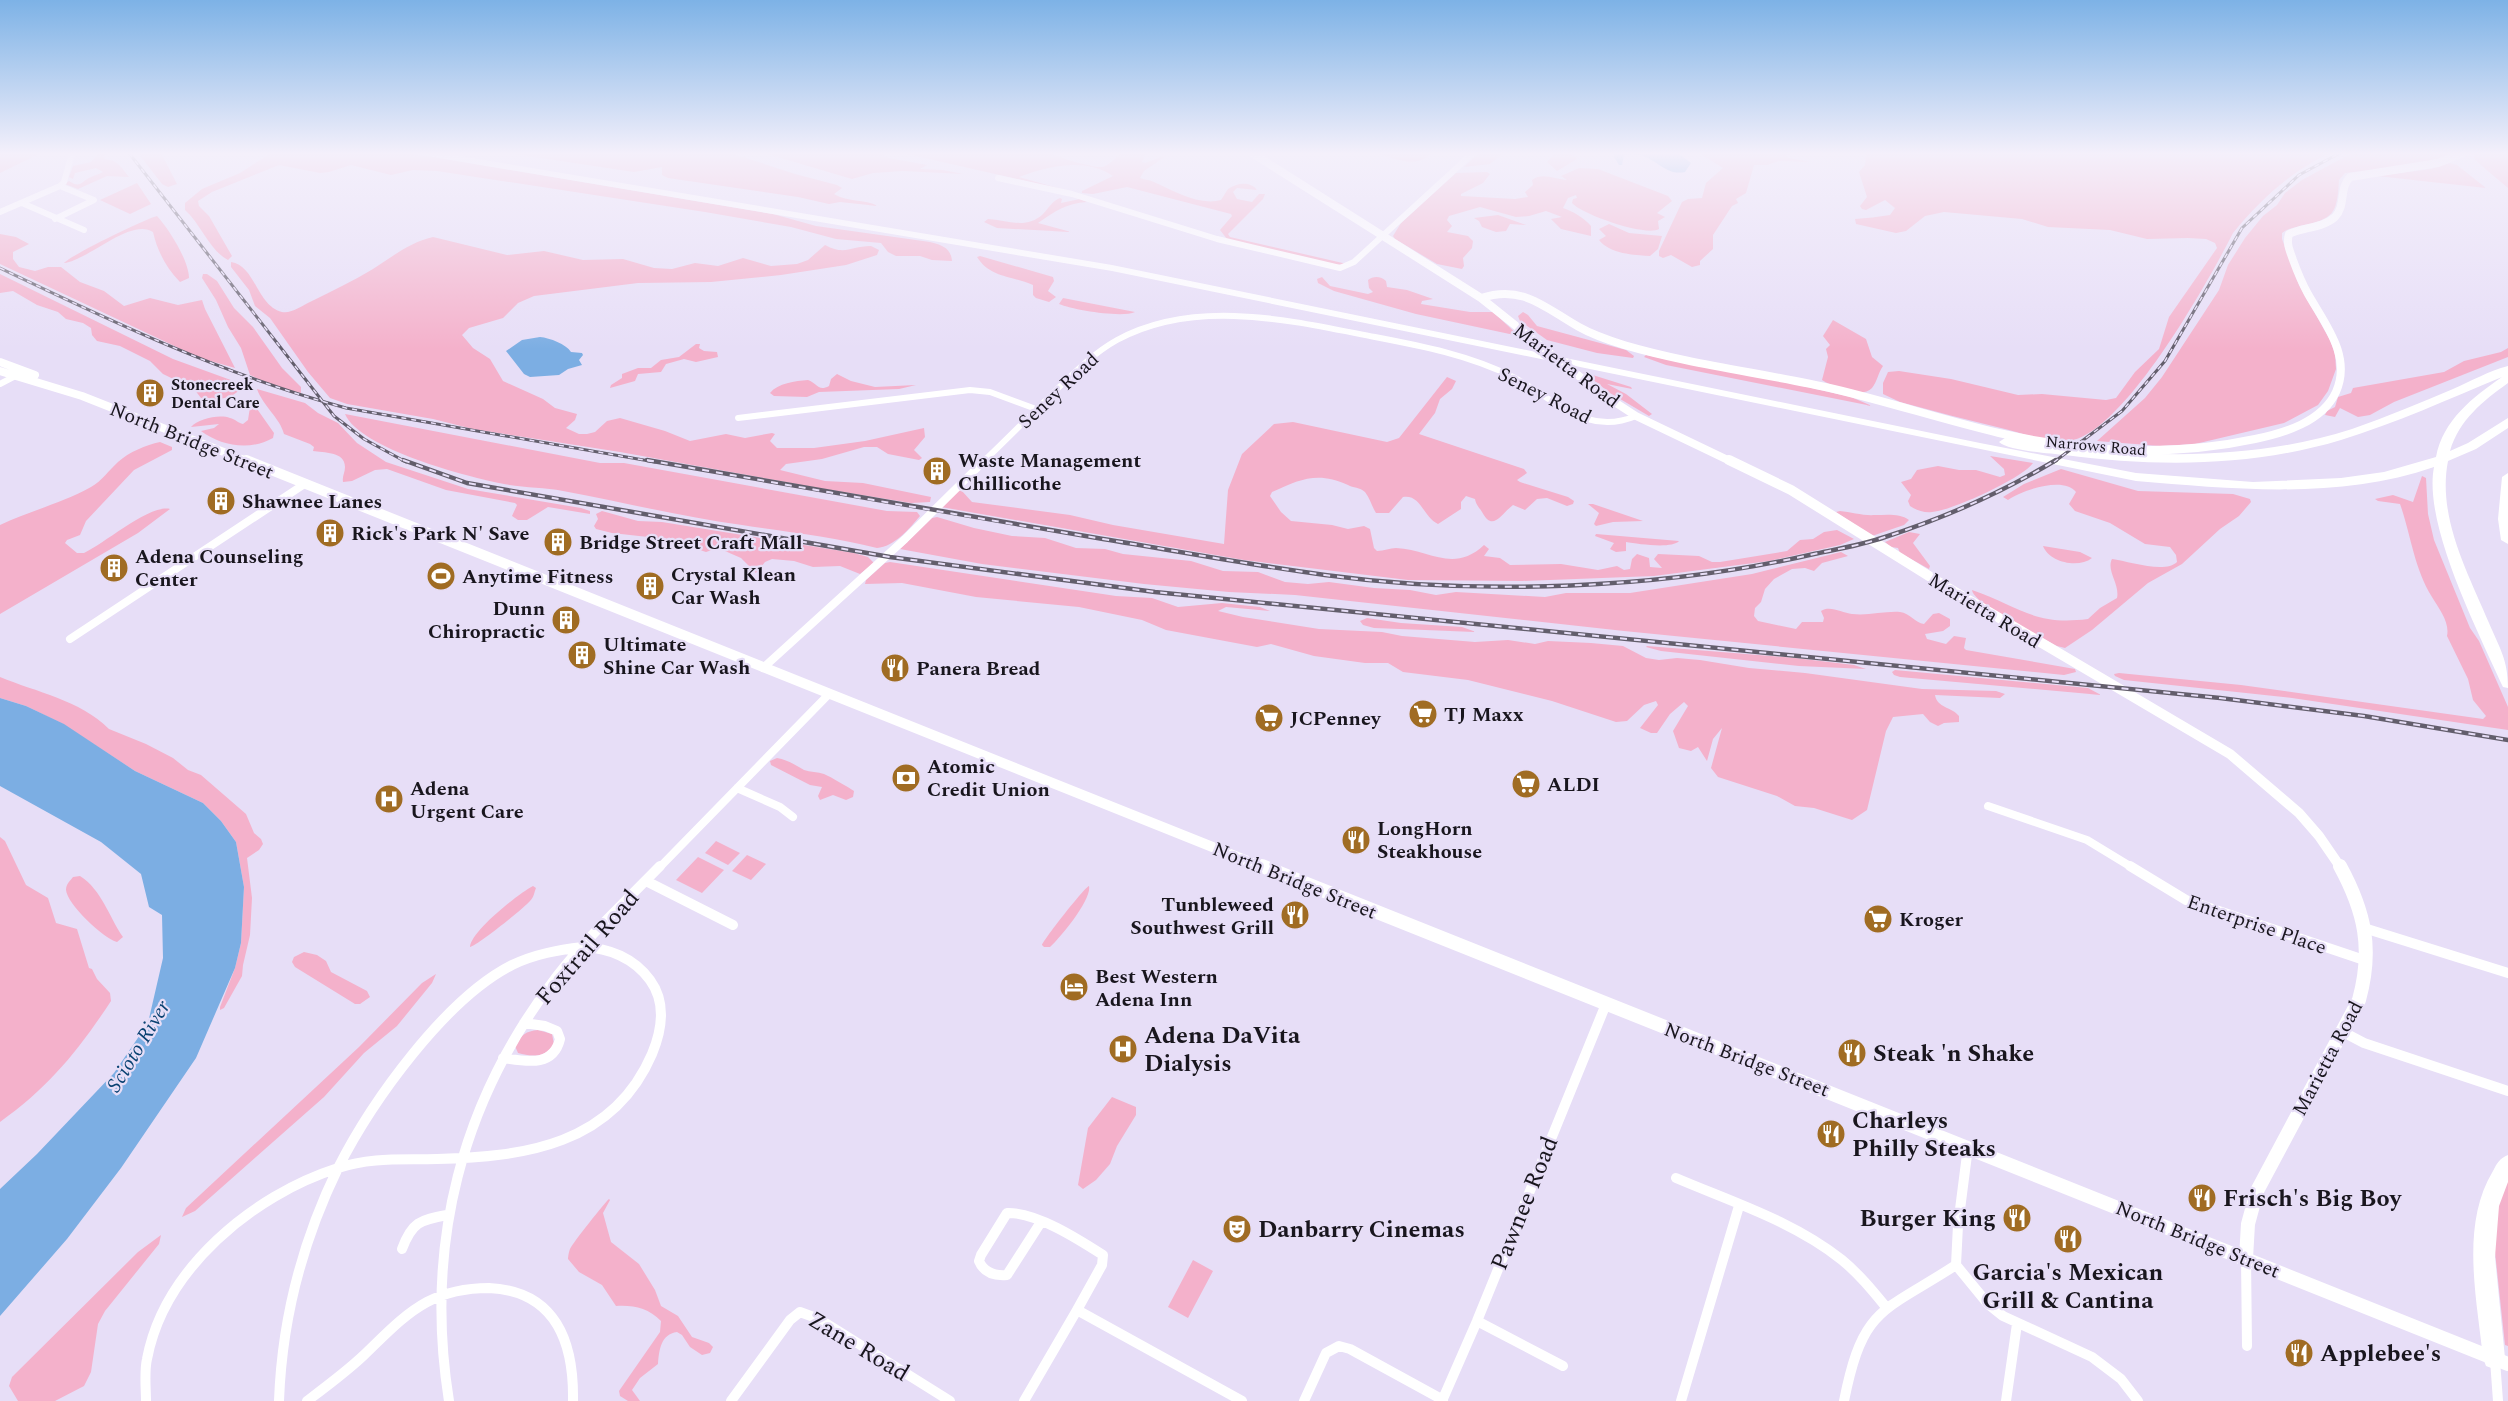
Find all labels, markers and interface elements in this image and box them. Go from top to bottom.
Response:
street label: Marietta Road [1507,316,1626,416]
street label: Seney Road [1011,345,1106,436]
street label: Seney Road [1492,359,1597,432]
place label: Stonecreek Dental Care [171,373,260,415]
building icon: Stonecreek Dental Care [134,377,166,409]
street label: North Bridge Street [105,394,278,488]
street label: Narrows Road [2045,430,2147,462]
place label: Waste Management Chillicothe [958,446,1141,499]
building icon: Waste Management Chillicothe [921,455,953,487]
building icon: Shawnee Lanes [205,485,237,517]
place label: Shawnee Lanes [242,487,382,517]
building icon: Rick's Park N' Save [314,517,346,549]
place label: Rick's Park N' Save [351,519,530,549]
building icon: Bridge Street Craft Mall [542,526,574,558]
place label: Bridge Street Craft Mall [579,528,803,558]
place label: Adena Counseling Center [135,542,304,595]
building icon: Adena Counseling Center [98,552,130,584]
sports icon: Anytime Fitness [425,560,457,592]
place label: Crystal Klean Car Wash [671,560,796,613]
place label: Anytime Fitness [462,562,613,592]
street label: Marietta Road [1922,565,2047,656]
building icon: Crystal Klean Car Wash [634,570,666,602]
place label: Dunn Chiropractic [428,594,545,647]
building icon: Dunn Chiropractic [550,604,582,636]
place label: Ultimate Shine Car Wash [603,630,750,683]
building icon: Ultimate Shine Car Wash [566,639,598,671]
restaurant icon: Panera Bread [879,652,911,684]
place label: Panera Bread [916,654,1041,684]
supermarket icon: TJ Maxx [1407,698,1439,730]
place label: TJ Maxx [1444,700,1524,730]
supermarket icon: JCPenney [1253,702,1285,734]
place label: JCPenney [1290,704,1382,734]
place label: Atomic Credit Union [927,752,1050,805]
bank icon: Atomic Credit Union [890,762,922,794]
supermarket icon: ALDI [1510,768,1542,800]
place label: ALDI [1547,770,1600,800]
place label: Adena Urgent Care [410,774,524,827]
hospital icon: Adena Urgent Care [373,783,405,815]
place label: LongHorn Steakhouse [1377,814,1482,867]
restaurant icon: LongHorn Steakhouse [1340,824,1372,856]
street label: North Bridge Street [1208,834,1381,928]
street label: Foxtrail Road [527,882,648,1014]
street label: Enterprise Place [2183,887,2331,963]
place label: Tunbleweed Southwest Grill [1130,890,1274,943]
restaurant icon: Tunbleweed Southwest Grill [1279,899,1311,931]
supermarket icon: Kroger [1862,903,1894,935]
place label: Kroger [1899,905,1964,935]
place label: Best Western Adena Inn [1095,962,1218,1015]
hotel icon: Best Western Adena Inn [1058,971,1090,1003]
water label: Scioto River [99,994,179,1099]
street label: Marietta Road [2285,995,2371,1122]
street label: North Bridge Street [1660,1015,1834,1105]
place label: Adena DaVita Dialysis [1144,1018,1301,1082]
hospital icon: Adena DaVita Dialysis [1107,1033,1139,1065]
place label: Steak 'n Shake [1873,1036,2034,1072]
restaurant icon: Steak 'n Shake [1836,1037,1868,1069]
place label: Charleys Philly Steaks [1852,1103,1996,1167]
restaurant icon: Charleys Philly Steaks [1815,1118,1847,1150]
street label: Pawnee Road [1482,1131,1568,1276]
place label: Frisch's Big Boy [2223,1181,2403,1217]
restaurant icon: Frisch's Big Boy [2186,1182,2218,1214]
street label: North Bridge Street [2111,1193,2284,1287]
place label: Burger King [1860,1201,1996,1237]
restaurant icon: Burger King [2001,1202,2033,1234]
place label: Danbarry Cinemas [1258,1212,1465,1248]
theatre icon: Danbarry Cinemas [1221,1213,1253,1245]
restaurant icon: Garcia's Mexican Grill & Cantina [2052,1223,2084,1255]
place label: Garcia's Mexican Grill & Cantina [1973,1255,2164,1319]
street label: Zane Road [801,1302,916,1391]
place label: Applebee's [2320,1336,2441,1372]
restaurant icon: Applebee's [2283,1337,2315,1369]

